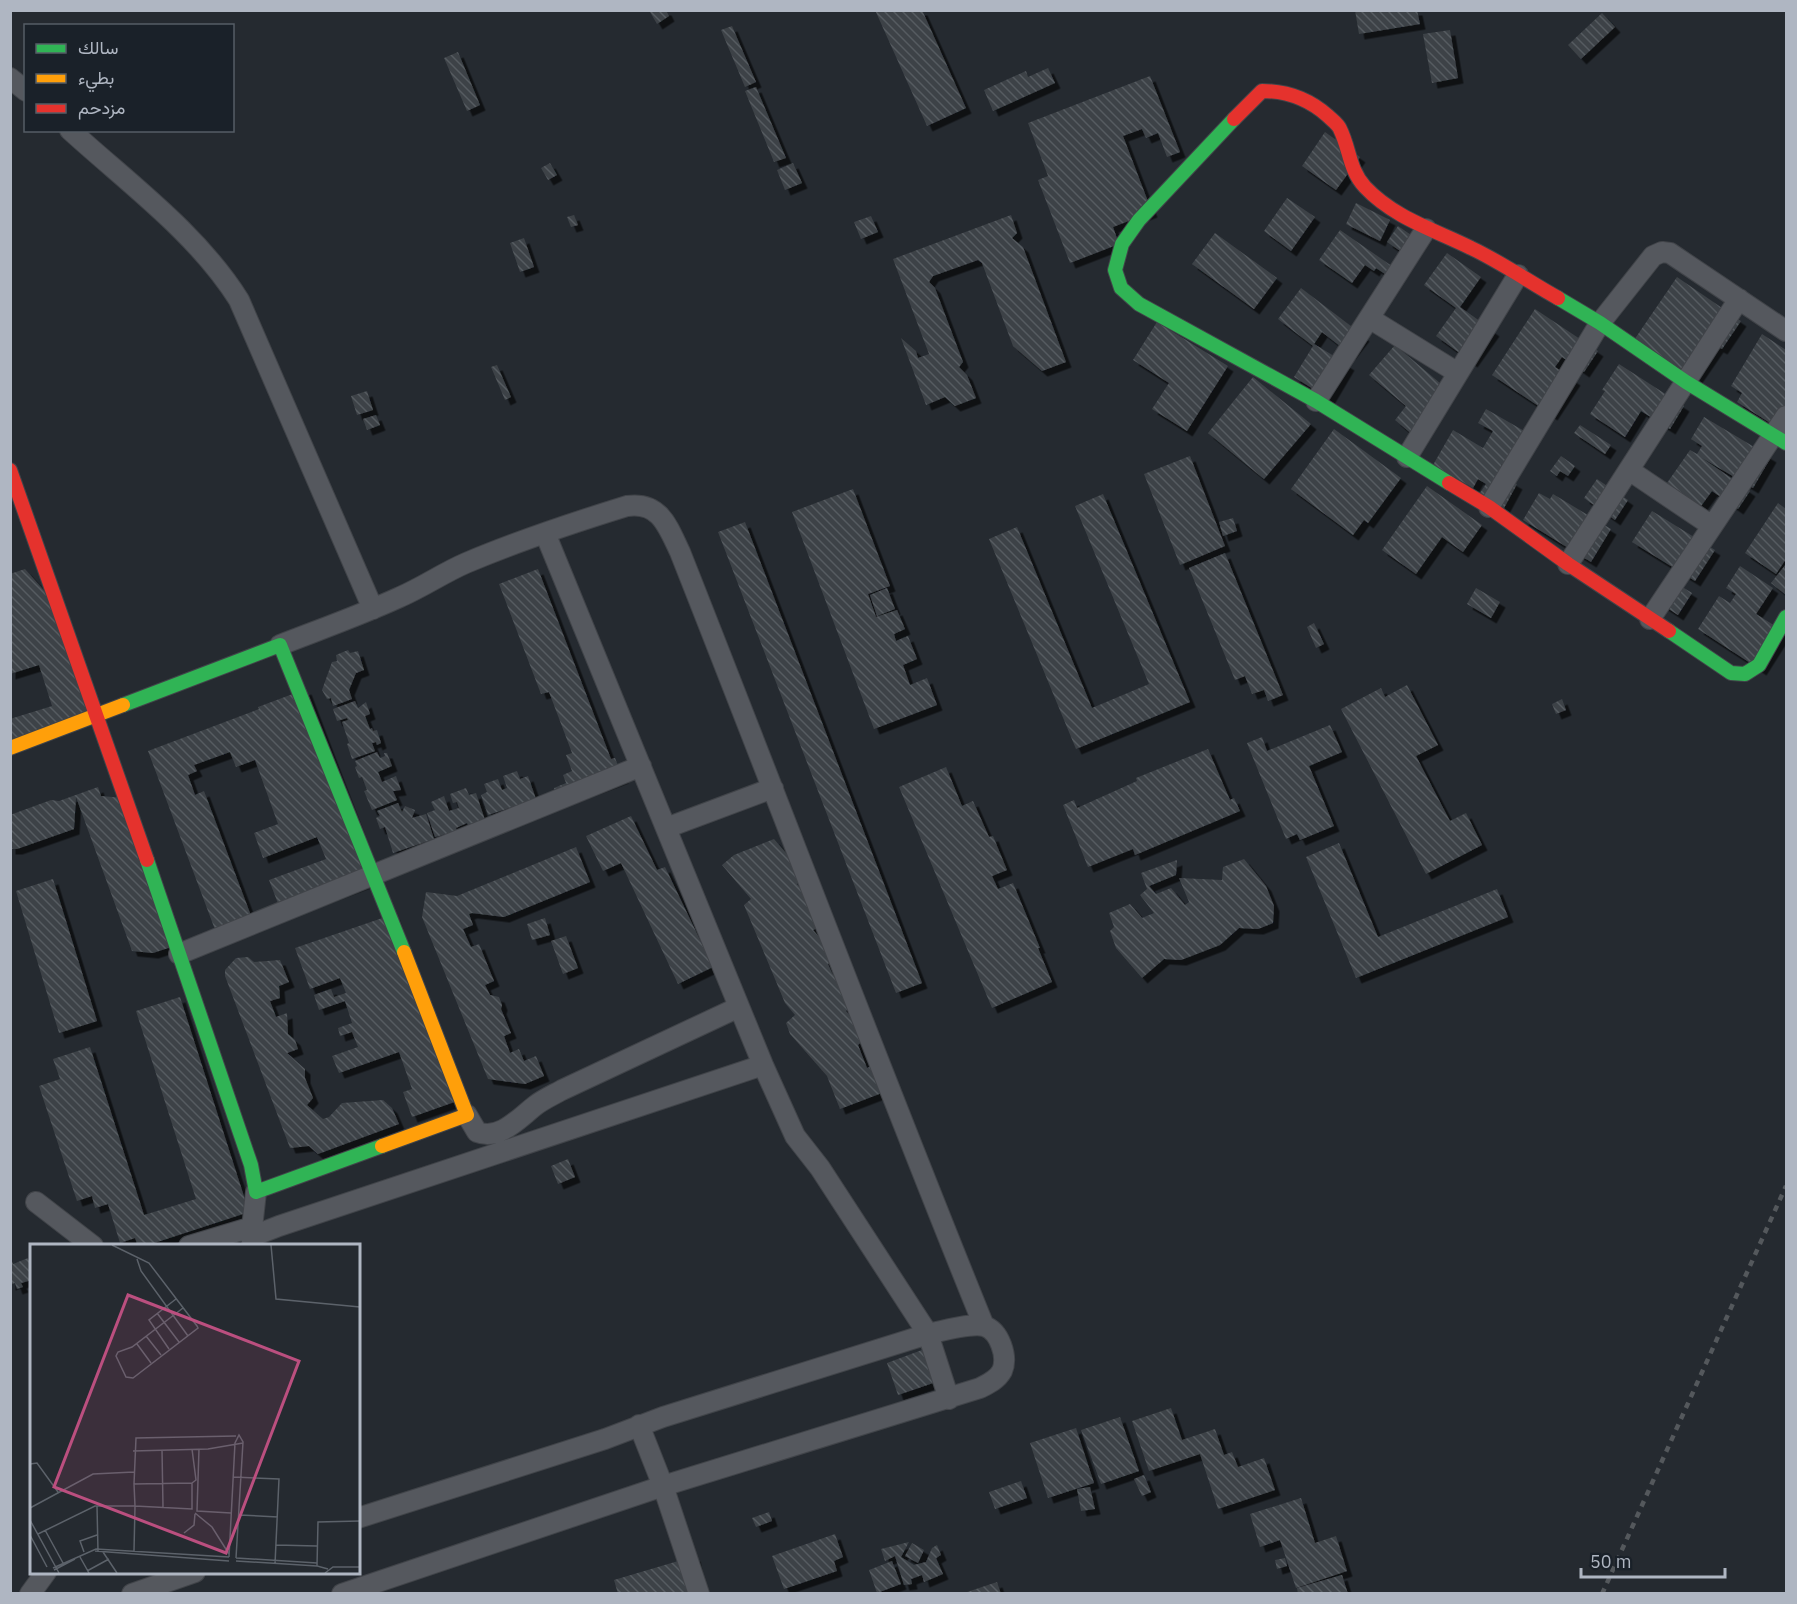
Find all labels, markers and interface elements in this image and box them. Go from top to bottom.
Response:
legend [24,24,234,132]
text: سالك [78,36,118,59]
text: بطيء [78,66,114,93]
text: مزدحم [78,96,125,120]
inset map [30,1244,360,1574]
scale bar [1581,1541,1725,1579]
text: 50 m [1590,1550,1632,1573]

